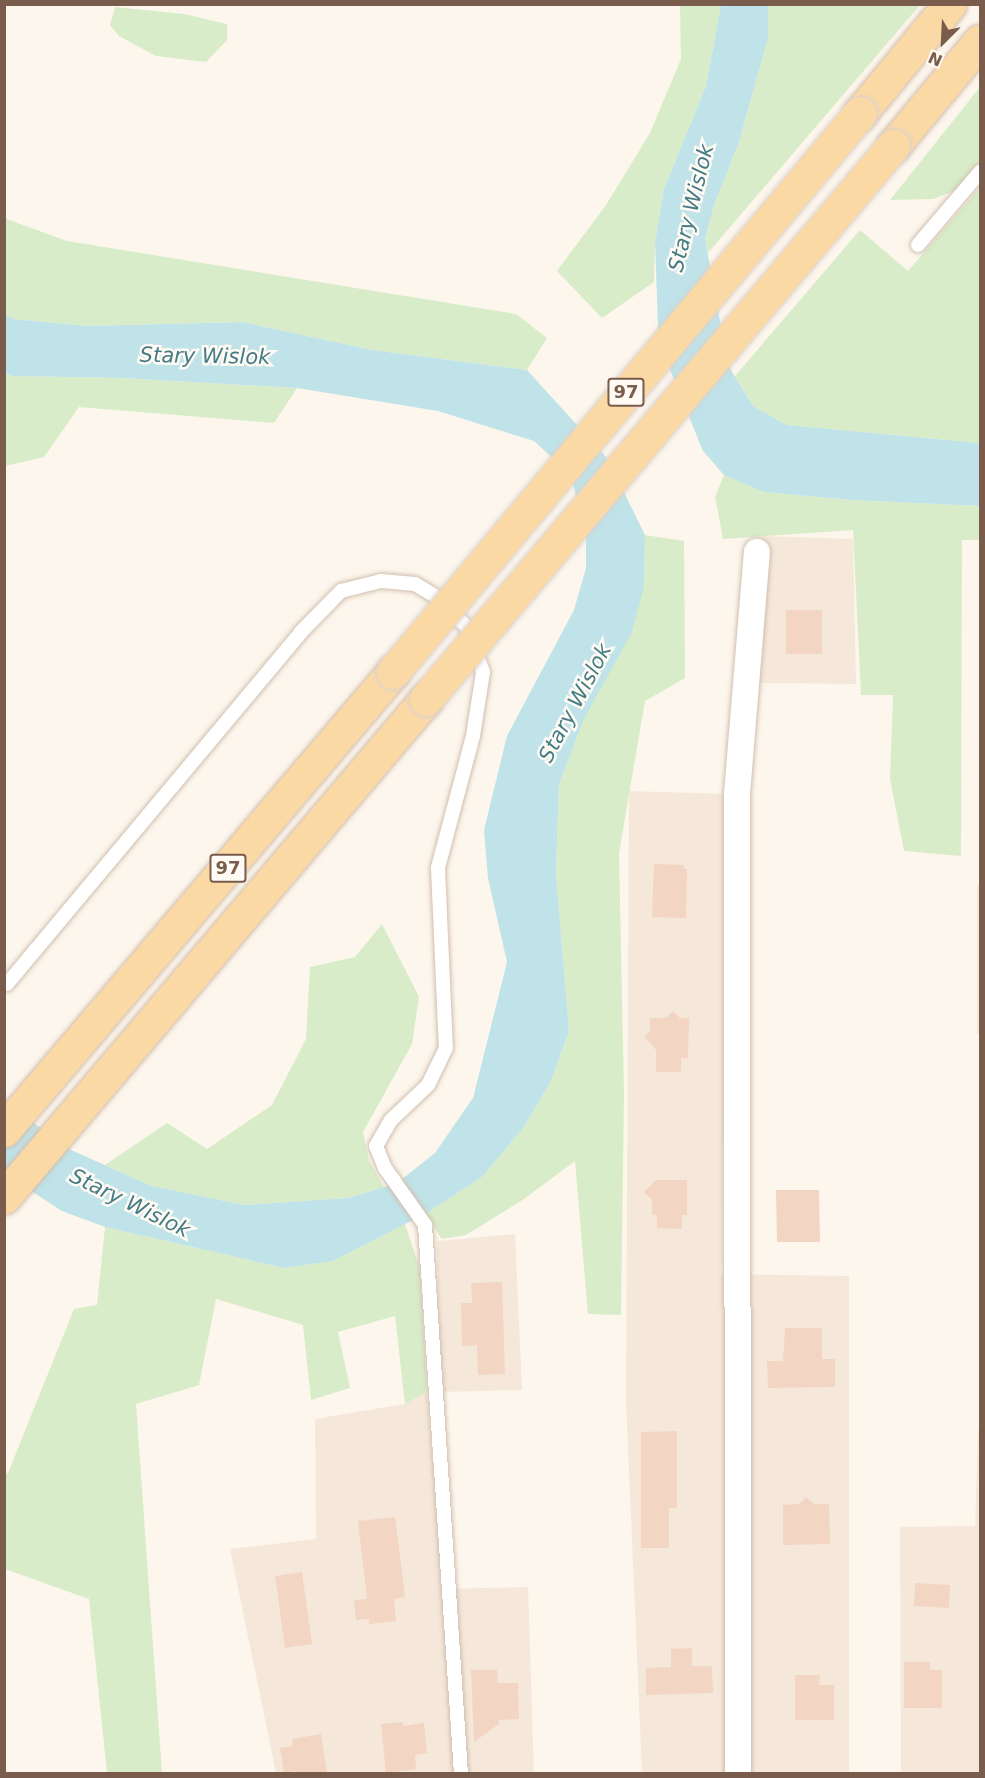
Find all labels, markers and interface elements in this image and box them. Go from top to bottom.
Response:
north arrow [913,12,973,72]
text: N [926,48,945,70]
water label: Stary Wislok [663,142,719,274]
water label: Stary Wislok [140,342,270,370]
road number: 97 [606,377,646,407]
water label: Stary Wislok [533,639,617,767]
road number: 97 [208,853,248,883]
water label: Stary Wislok [66,1163,194,1243]

